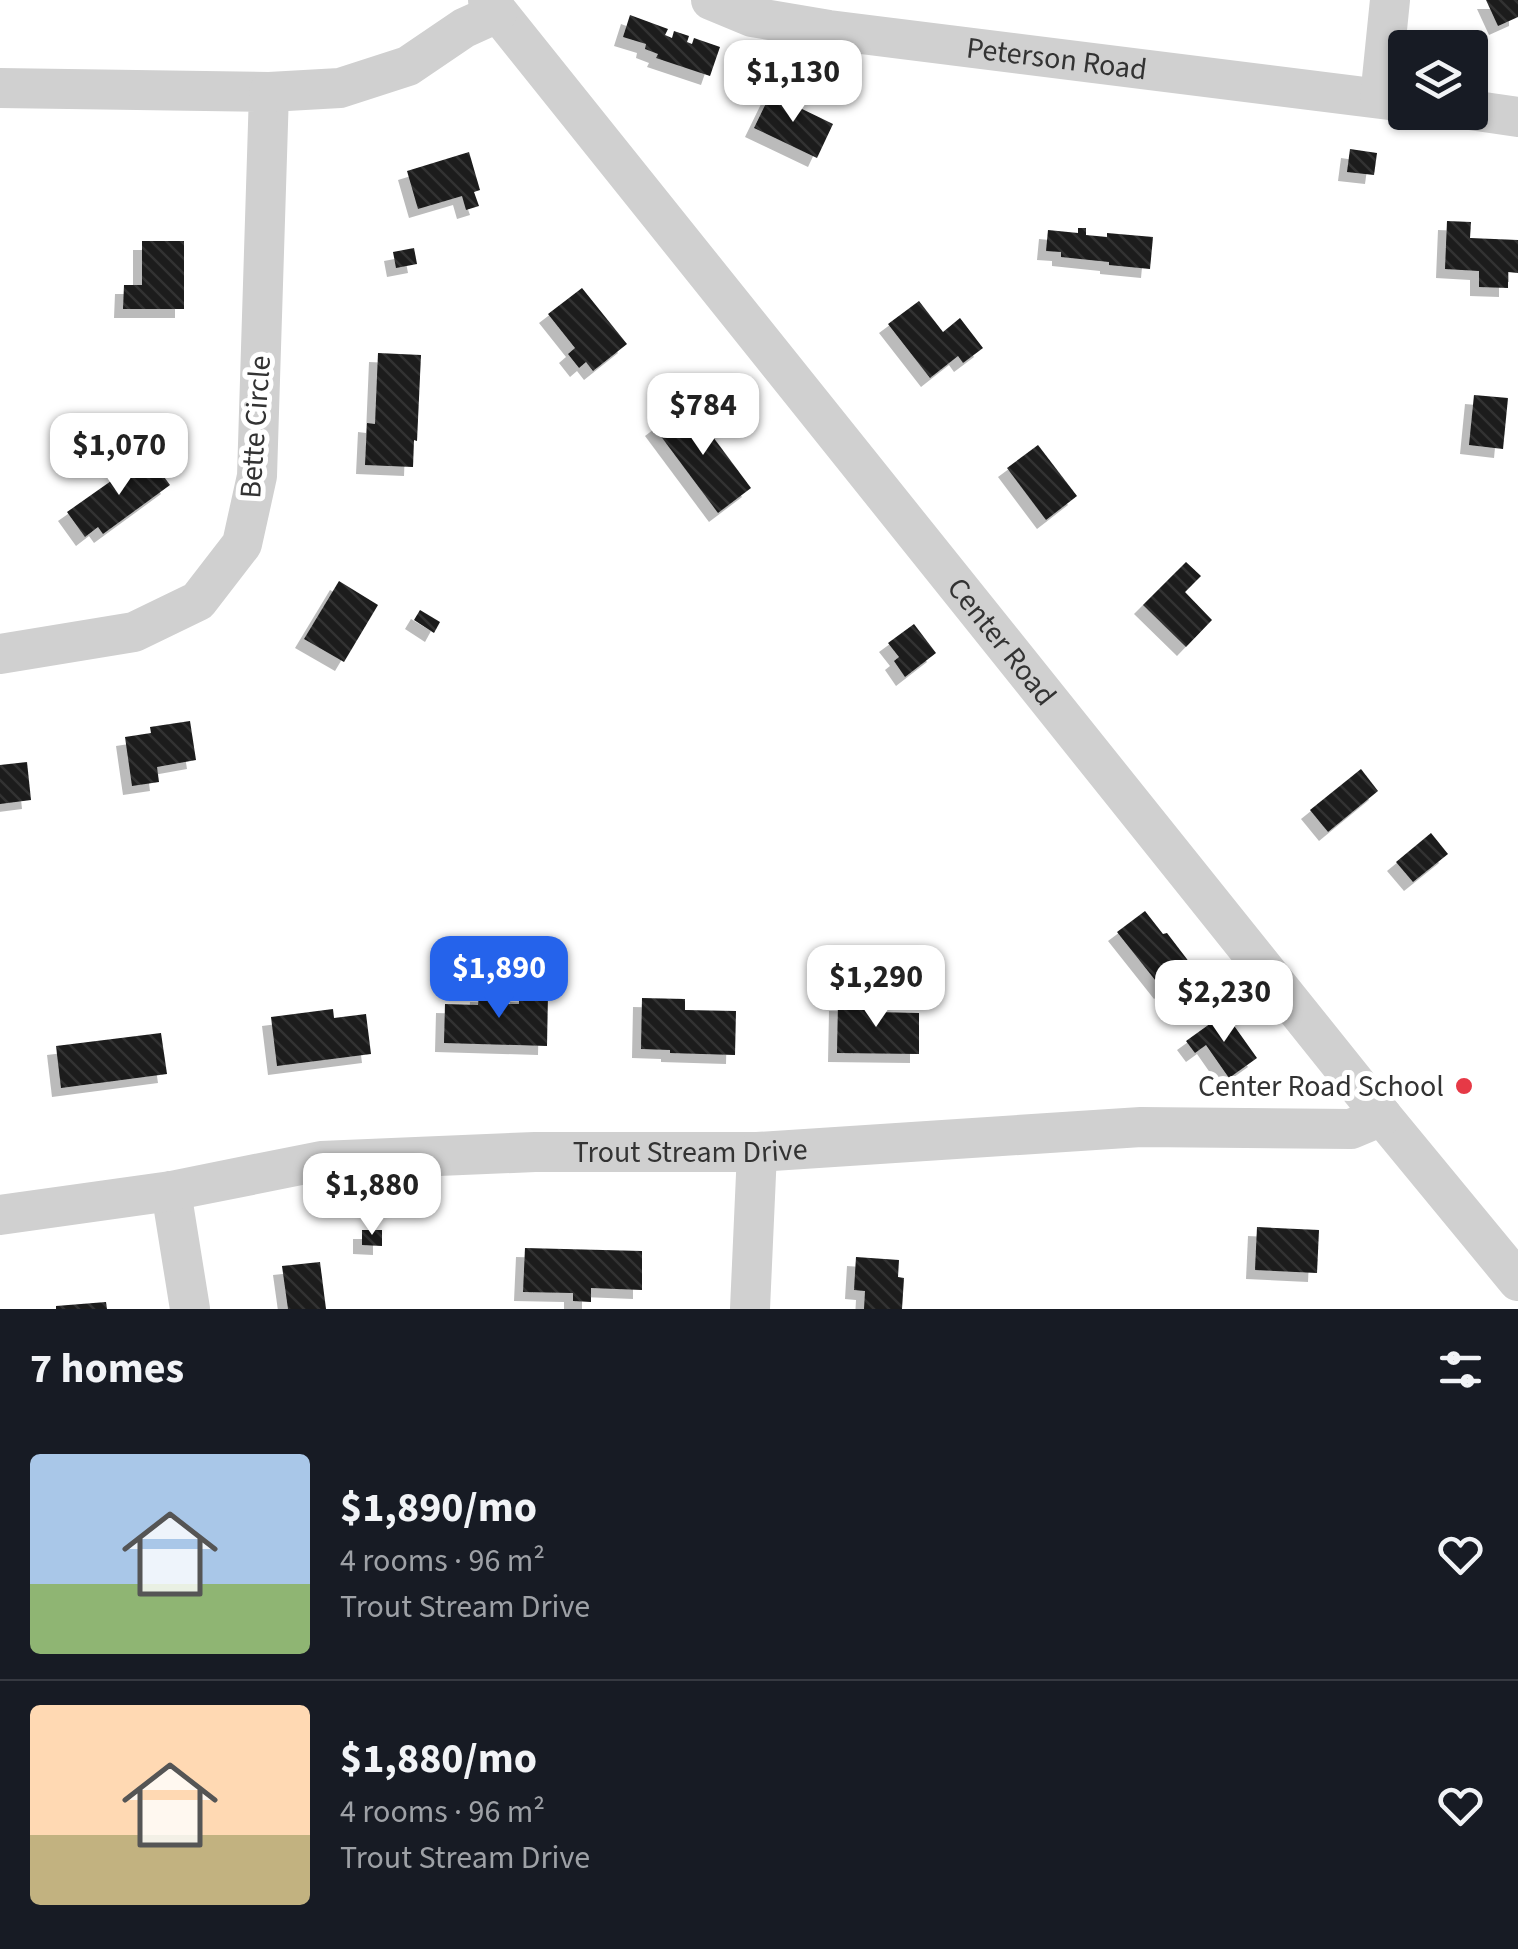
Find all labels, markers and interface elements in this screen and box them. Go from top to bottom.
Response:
street label: Peterson Road [964,26,1149,92]
map controls [1388,30,1488,130]
button: layers [1388,30,1488,130]
pin: $1,130 [712,40,874,125]
text: $1,130 [746,49,840,95]
street label: Bette Circle [229,354,282,500]
pin: $784 [644,373,762,458]
text: $784 [669,382,737,428]
pin: $1,070 [38,413,200,498]
text: $1,070 [72,422,166,468]
street label: Center Road [937,568,1066,715]
pin: $1,890 [418,936,580,1021]
text: $1,890 [452,945,546,991]
pin: $1,290 [795,945,957,1030]
text: $1,290 [829,954,923,1000]
pin: $2,230 [1143,960,1305,1045]
text: $2,230 [1177,969,1271,1015]
place label: Center Road School [1198,1065,1444,1108]
marker: Center Road School [1453,1075,1475,1097]
street label: Trout Stream Drive [573,1128,809,1174]
pin: $1,880 [291,1153,453,1238]
text: $1,880 [325,1162,419,1208]
text: 7 homes [30,1339,184,1399]
icon: filters [1433,1342,1488,1397]
text: $1,890/mo [340,1478,537,1538]
icon: home [110,1494,230,1614]
icon: heart [1433,1527,1488,1582]
text: 4 rooms · 96 m² [340,1538,545,1584]
text: Trout Stream Drive [340,1584,590,1630]
text: $1,880/mo [340,1729,537,1789]
icon: home [110,1745,230,1865]
icon: heart [1433,1778,1488,1833]
text: 4 rooms · 96 m² [340,1789,545,1835]
text: Trout Stream Drive [340,1835,590,1881]

